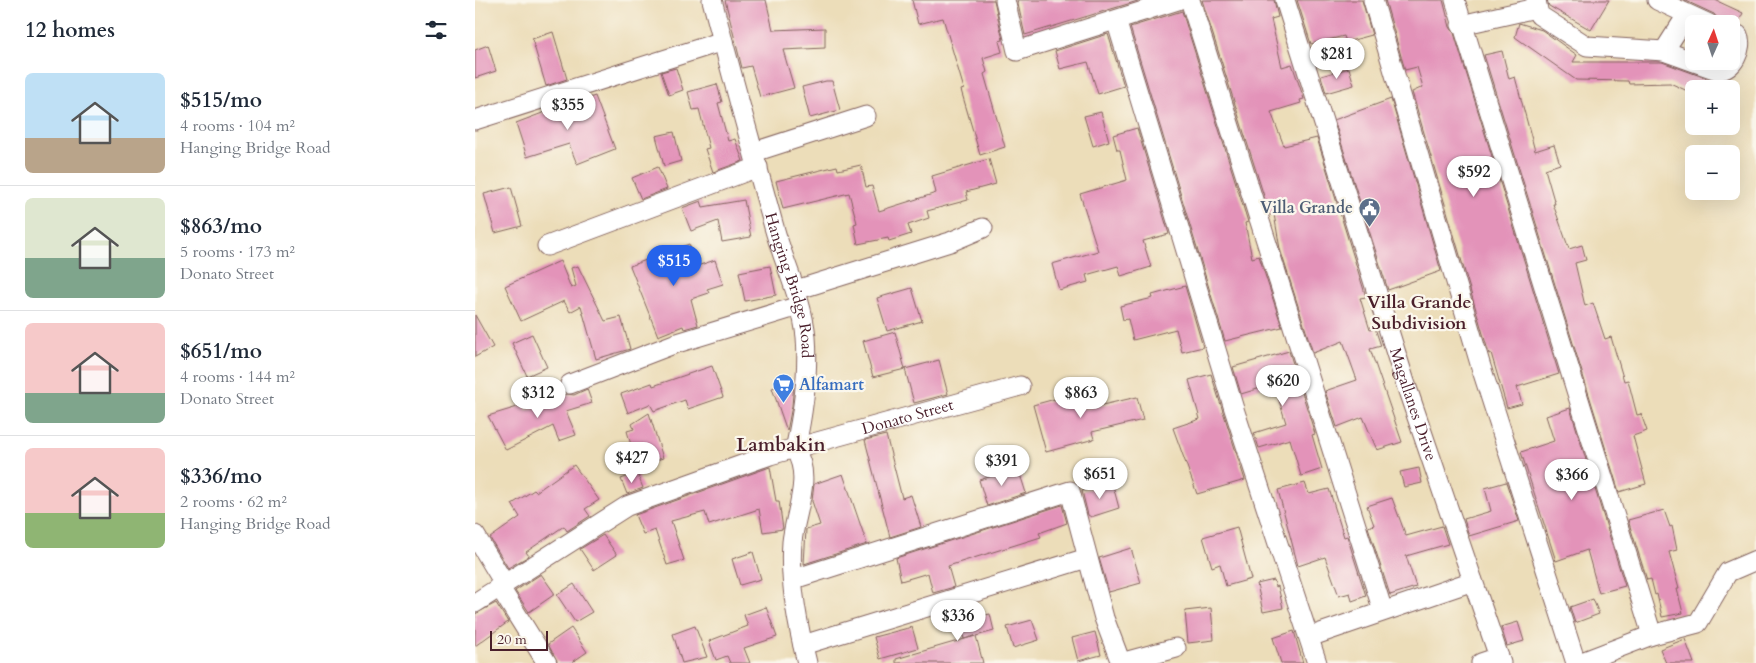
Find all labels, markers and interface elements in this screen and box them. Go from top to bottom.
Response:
north arrow [1685,15,1740,70]
map controls [1685,15,1740,200]
text: 12 homes [25,16,115,45]
icon: filters [422,16,450,44]
pin: $281 [1307,38,1367,80]
text: $281 [1321,43,1353,65]
button: + [1685,80,1740,135]
text: $515/mo [180,86,262,115]
pin: $355 [538,88,598,131]
icon: home [65,93,125,153]
text: $355 [552,94,584,116]
text: 4 rooms · 104 m² [180,115,295,137]
text: Hanging Bridge Road [180,137,331,159]
button: − [1685,145,1740,200]
pin: $592 [1444,156,1504,198]
text: $592 [1458,161,1490,183]
public building icon: Villa Grande [1357,196,1381,227]
place label: Villa Grande [1260,197,1353,219]
street label: Hanging Bridge Road [759,210,818,359]
text: $863/mo [180,212,262,241]
icon: home [65,218,125,278]
text: 5 rooms · 173 m² [180,241,295,263]
pin: $515 [644,244,704,287]
text: $515 [658,250,690,272]
text: Donato Street [180,263,274,285]
district label: Villa Grande Subdivision [1367,290,1471,336]
text: $651/mo [180,337,262,366]
icon: home [65,343,125,403]
street label: Magallanes Drive [1384,345,1442,464]
pin: $620 [1253,364,1313,407]
text: 4 rooms · 144 m² [180,366,295,388]
text: $620 [1267,370,1299,392]
supermarket icon: Alfamart [771,373,795,404]
place label: Alfamart [799,374,864,396]
pin: $312 [508,376,568,419]
pin: $863 [1051,376,1111,419]
text: $312 [522,382,554,404]
text: $863 [1065,382,1097,404]
text: Donato Street [180,388,274,410]
street label: Donato Street [859,394,956,440]
district label: Lambakin [736,432,826,458]
pin: $427 [602,442,662,484]
pin: $391 [972,444,1032,487]
text: $427 [616,447,648,469]
text: $391 [986,450,1018,472]
pin: $651 [1070,458,1130,500]
pin: $366 [1542,458,1602,501]
text: $336/mo [180,462,262,491]
text: $651 [1084,463,1116,485]
text: $366 [1556,464,1588,486]
icon: home [65,468,125,528]
text: 2 rooms · 62 m² [180,491,287,513]
text: Hanging Bridge Road [180,513,331,535]
pin: $336 [928,600,988,642]
text: $336 [942,605,974,627]
scale bar [490,628,547,651]
text: 20 m [497,630,527,649]

